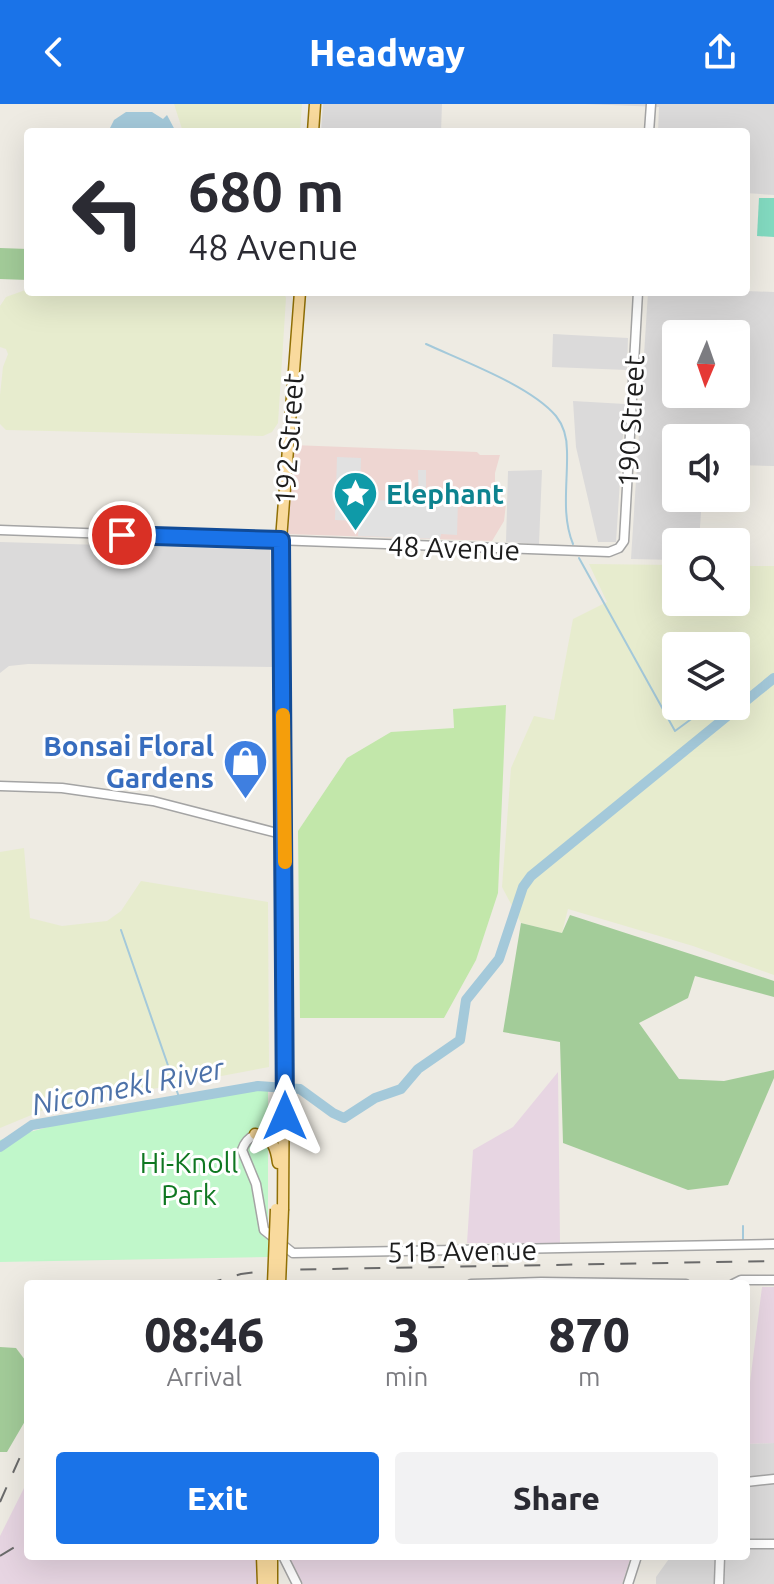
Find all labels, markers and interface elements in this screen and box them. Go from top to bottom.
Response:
icon: back [32,30,76,74]
icon: share [698,30,742,74]
text: Headway [309,32,465,73]
icon: left [56,160,160,264]
text: 680 m [188,160,344,223]
text: 48 Avenue [188,226,358,267]
north arrow [662,320,750,408]
map controls [662,320,750,720]
street label: 190 Street [612,354,649,488]
street label: 192 Street [268,372,309,506]
button: sound [662,424,750,512]
place icon: Elephant [331,470,379,533]
place label: Elephant [386,478,504,509]
pin [88,501,156,569]
icon: arrive [100,513,144,557]
button: search [662,528,750,616]
street label: 48 Avenue [387,530,521,565]
button: layers [662,632,750,720]
place label: Bonsai Floral Gardens [43,730,214,793]
shop icon: Bonsai Floral Gardens [221,738,269,801]
water label: Nicomekl River [29,1050,228,1121]
position arrow [243,1074,327,1158]
park label: Hi-Knoll Park [140,1147,238,1210]
street label: 51B Avenue [387,1234,537,1267]
text: 08:46 [144,1307,264,1361]
text: 3 [393,1307,420,1361]
text: 870 [549,1307,630,1361]
text: Arrival [166,1362,242,1391]
text: min [385,1362,428,1391]
text: m [578,1362,600,1391]
button: Exit [56,1452,379,1544]
button: Share [395,1452,718,1544]

